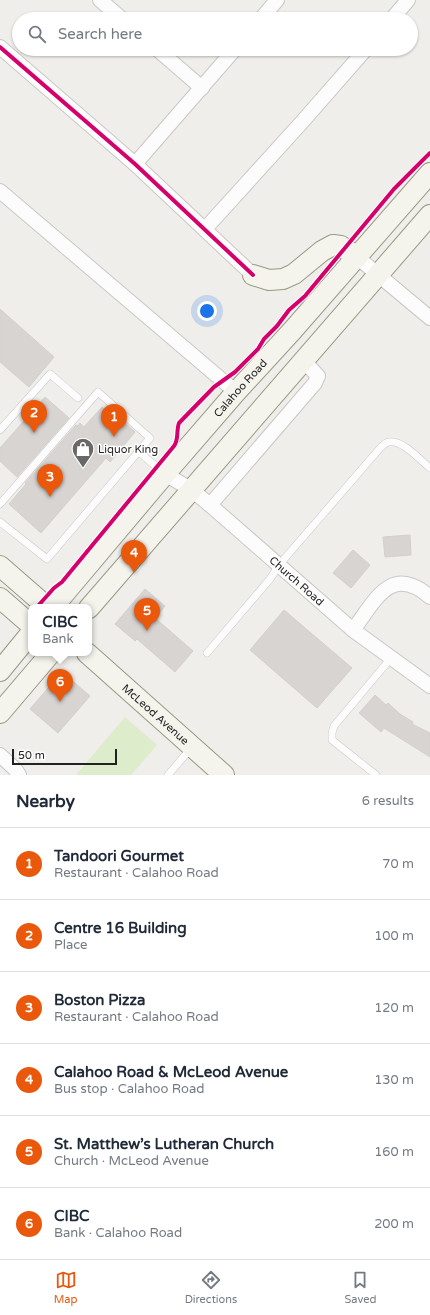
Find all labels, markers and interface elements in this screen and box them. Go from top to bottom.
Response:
search box [12,12,418,56]
icon: search [26,23,48,45]
text: Search here [58,25,142,43]
your location [197,301,217,321]
street label: Calahoo Road [211,357,270,420]
pin: 2 [21,400,47,433]
pin: 1 [101,404,127,437]
shop icon: Liquor King [70,436,96,469]
place label: Liquor King [98,443,158,456]
pin: 3 [37,464,63,497]
pin: 4 [121,540,147,573]
street label: Church Road [266,554,326,609]
pin: 5 [134,598,160,631]
popup [28,604,92,656]
text: CIBC [42,613,78,631]
text: Bank [42,631,74,647]
pin: 6 [47,669,73,702]
street label: McLeod Avenue [119,681,191,748]
scale bar [12,747,117,766]
text: 50 m [18,749,45,762]
text: Nearby [16,791,75,812]
text: 6 results [362,793,414,809]
text: Tandoori Gourmet [54,847,184,865]
text: 1 [25,856,33,872]
text: 70 m [382,856,414,872]
text: Restaurant · Calahoo Road [54,865,219,881]
text: Centre 16 Building [54,919,187,937]
text: 2 [25,928,33,944]
text: 100 m [374,928,414,944]
text: Place [54,937,87,953]
text: Boston Pizza [54,991,145,1009]
text: 3 [25,1000,33,1016]
text: 120 m [374,1000,414,1016]
text: Restaurant · Calahoo Road [54,1009,219,1025]
text: Calahoo Road & McLeod Avenue [54,1063,288,1081]
text: 4 [25,1072,33,1088]
text: 130 m [374,1072,414,1088]
text: Bus stop · Calahoo Road [54,1081,204,1097]
text: St. Matthew’s Lutheran Church [54,1135,274,1153]
text: 5 [25,1144,33,1160]
text: 160 m [374,1144,414,1160]
text: Church · McLeod Avenue [54,1153,209,1169]
text: CIBC [54,1207,90,1225]
text: 6 [25,1216,33,1232]
text: 200 m [374,1216,414,1232]
text: Bank · Calahoo Road [54,1225,182,1241]
tab: Map [54,1269,77,1306]
tab: Directions [185,1269,237,1306]
tab: Saved [345,1269,376,1306]

